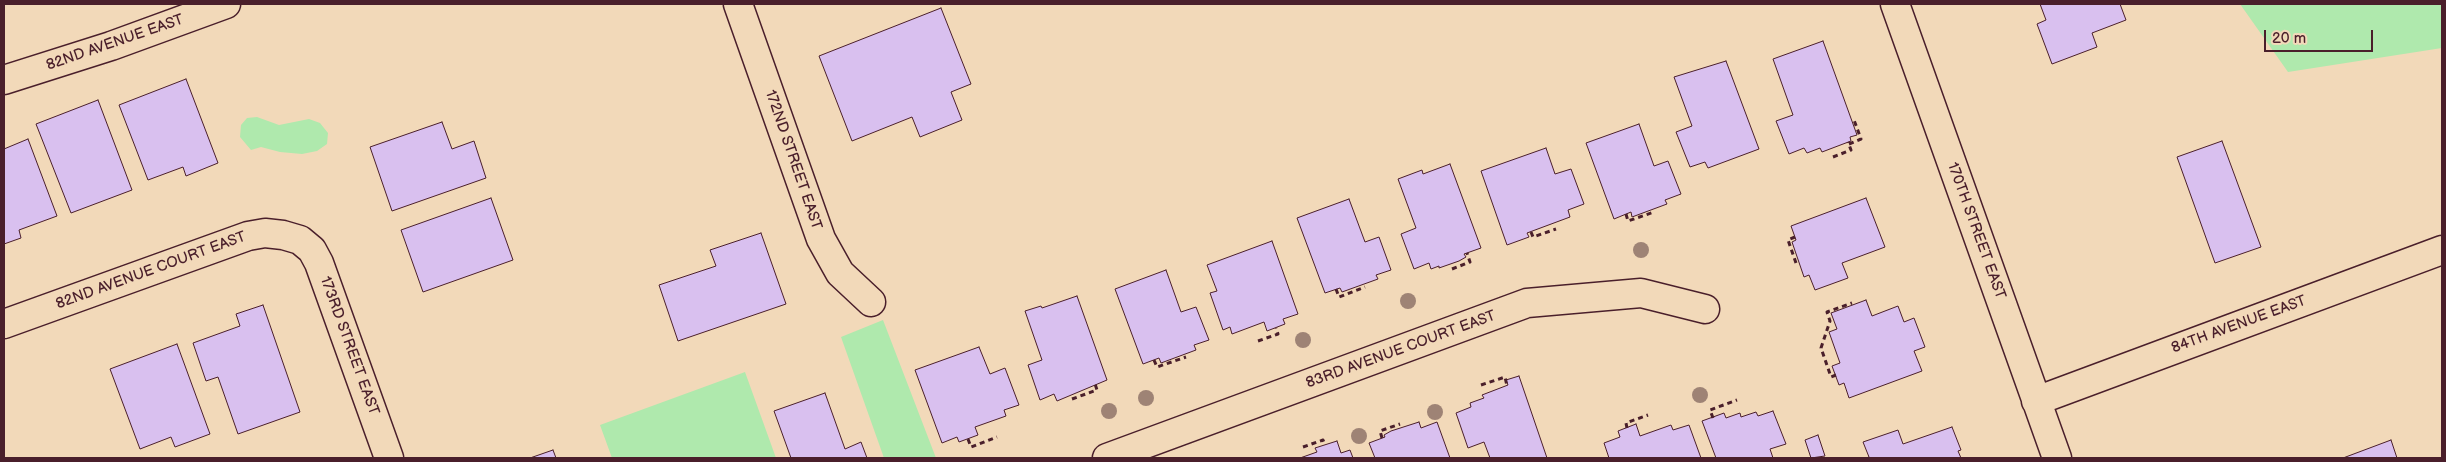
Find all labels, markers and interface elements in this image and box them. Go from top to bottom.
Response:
street label: 82ND AVENUE EAST [44,11,186,75]
scale bar [2266,20,2375,52]
text: 20 m [2272,29,2306,48]
street label: 172ND STREET EAST [761,88,825,232]
street label: 170TH STREET EAST [1943,160,2009,302]
street label: 82ND AVENUE COURT EAST [54,228,248,314]
street label: 173RD STREET EAST [316,274,382,418]
street label: 84TH AVENUE EAST [2169,292,2309,358]
street label: 83RD AVENUE COURT EAST [1304,307,1498,393]

